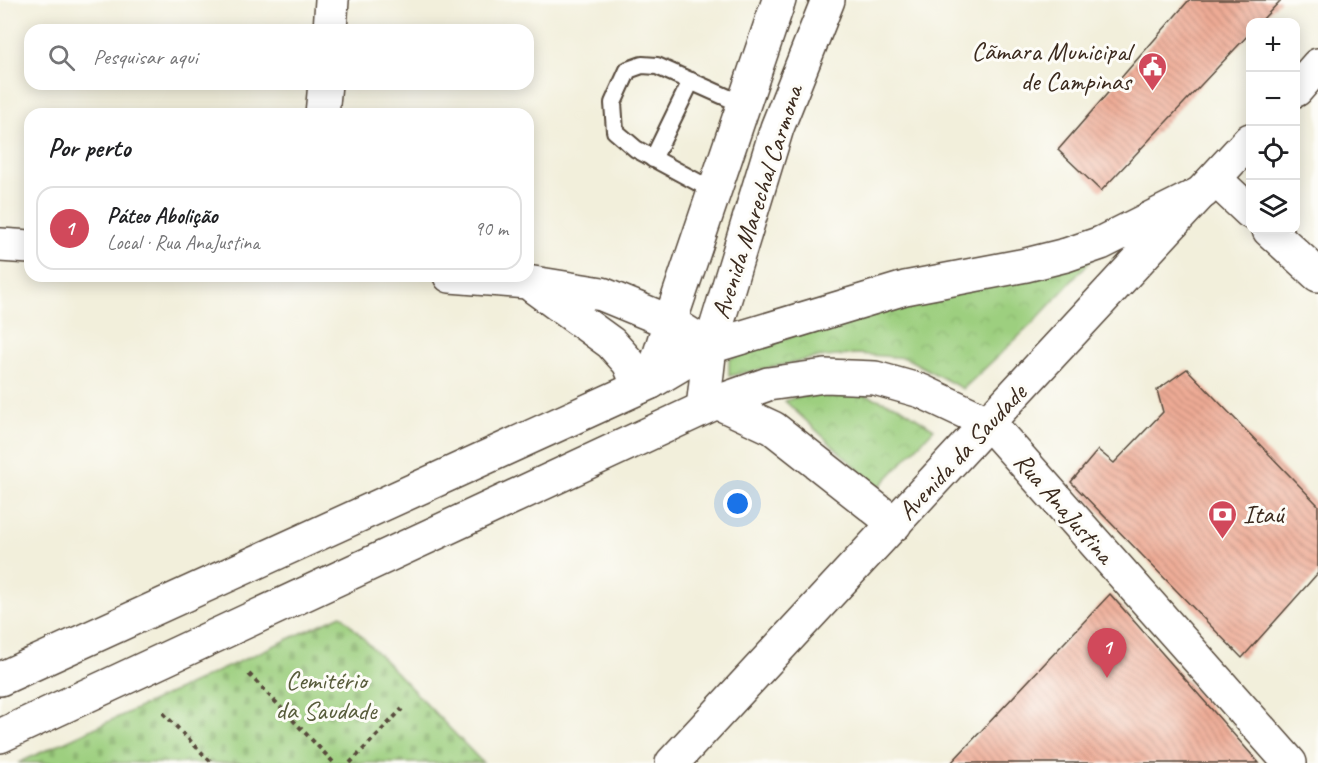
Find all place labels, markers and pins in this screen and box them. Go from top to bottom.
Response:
place label: Cãmara Municipal de Campinas [971,35,1136,98]
public building icon: Cãmara Municipal de Campinas [1136,50,1168,92]
bank icon: Itaú [1206,498,1238,540]
place label: Itaú [1243,498,1286,531]
pin: 1 [1088,628,1126,678]

